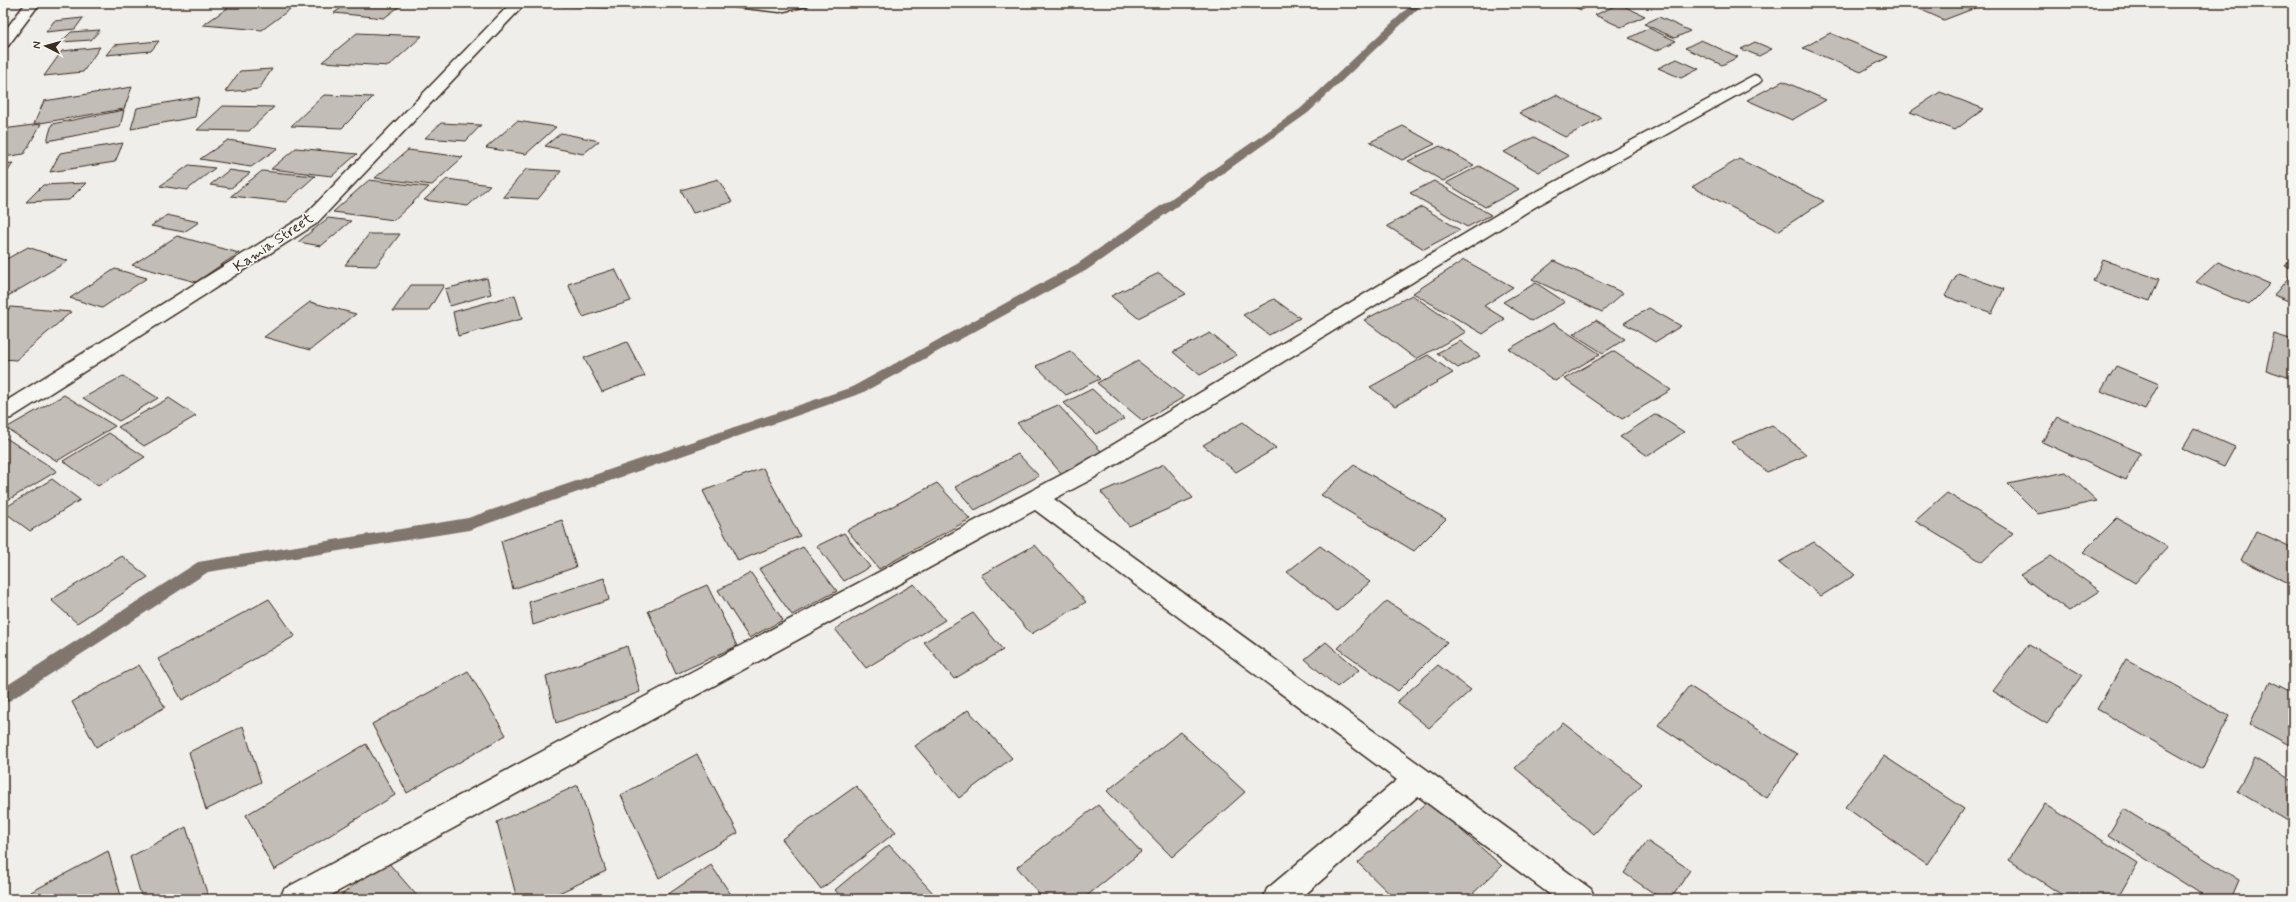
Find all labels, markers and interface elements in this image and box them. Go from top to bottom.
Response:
north arrow [26,26,66,66]
text: N [30,41,44,49]
street label: Kamia Street [230,209,317,277]

